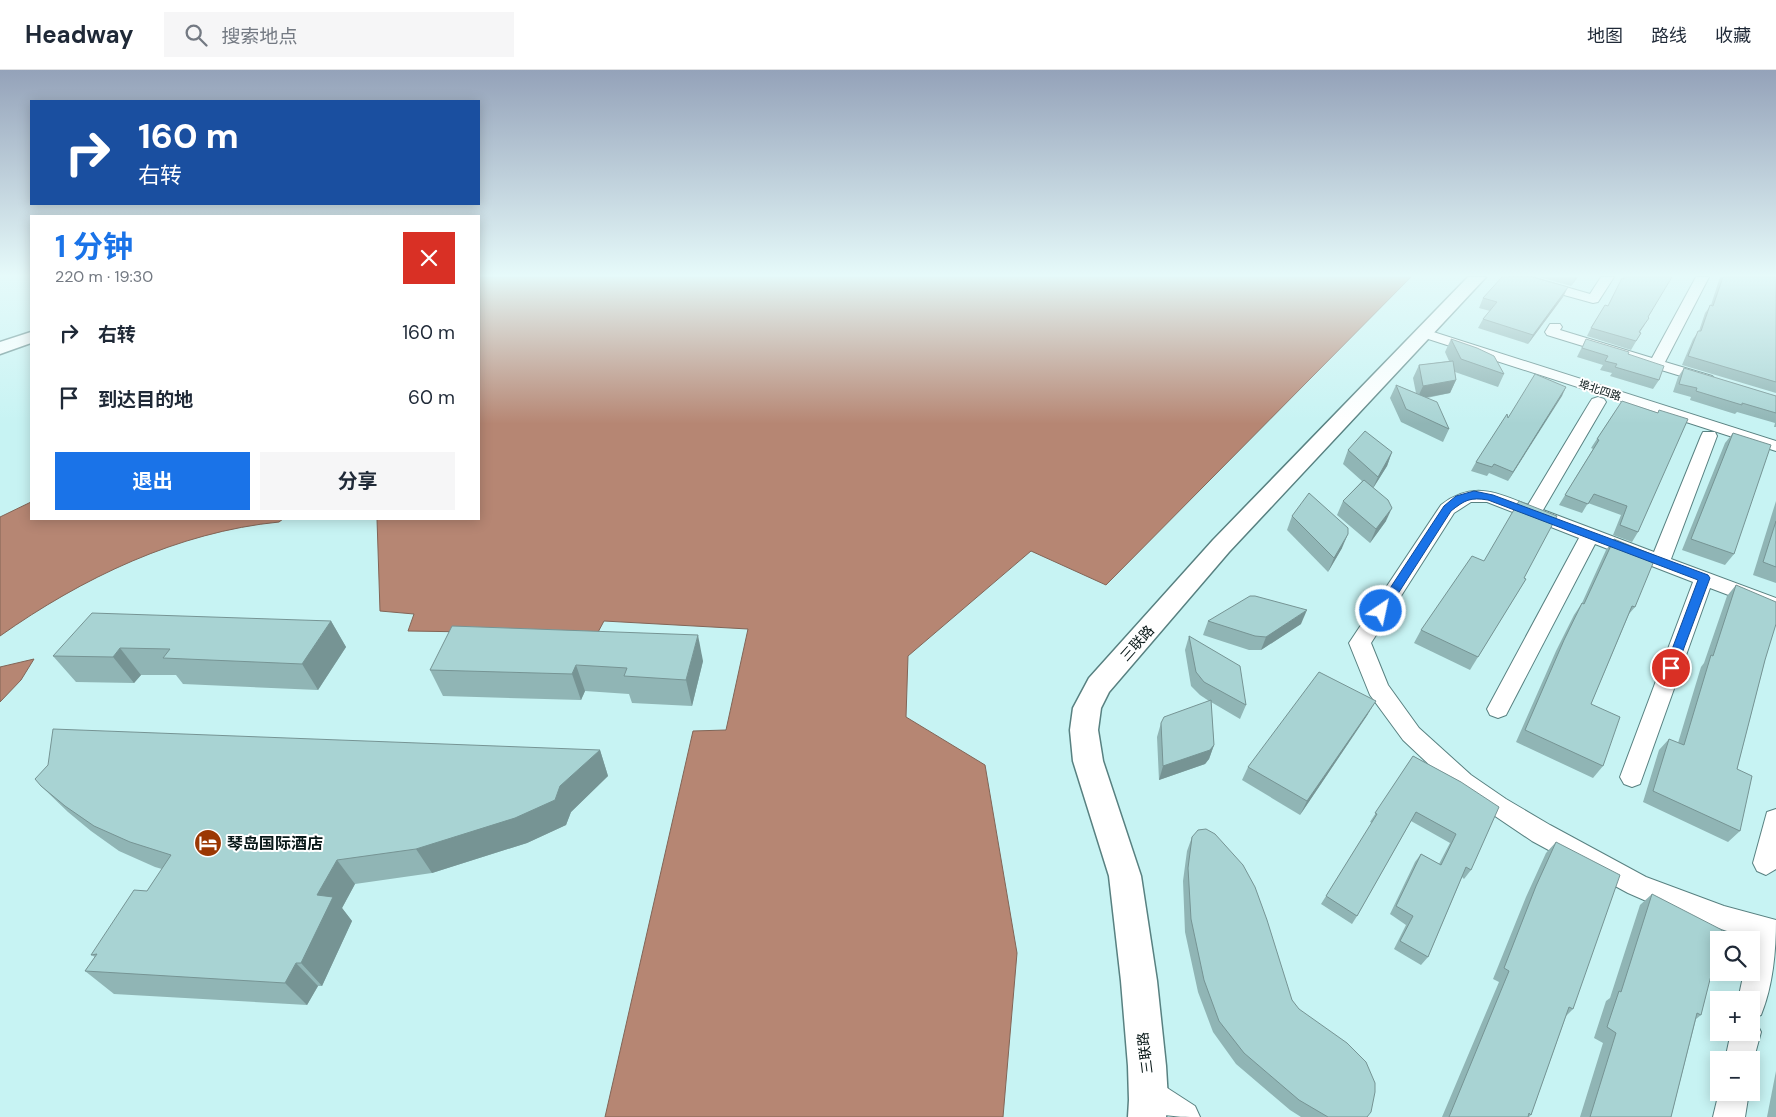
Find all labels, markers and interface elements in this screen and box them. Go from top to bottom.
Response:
search box [164,12,514,57]
text: Headway [25,19,134,50]
icon: search [182,21,210,49]
text: 搜索地点 [222,24,298,49]
text: 地图 [1587,24,1623,48]
text: 路线 [1651,24,1687,48]
text: 收藏 [1715,24,1751,48]
text: 160 m [138,113,239,159]
icon: right [55,120,120,185]
text: 右转 [138,161,182,190]
text: 1 分钟 [55,227,133,266]
button: close [403,232,455,284]
text: 220 m · 19:30 [55,266,153,287]
icon: right [55,319,83,347]
text: 160 m [402,320,455,345]
text: 右转 [98,322,136,347]
street label: 埠北四路 [1577,377,1623,403]
icon: arrive [55,384,83,412]
text: 60 m [408,385,455,410]
text: 到达目的地 [98,387,193,412]
button: 退出 [55,452,250,510]
button: 分享 [260,452,455,510]
position arrow [1354,584,1406,636]
street label: 三联路 [1116,621,1158,665]
pin [1650,647,1692,689]
icon: arrive [1657,654,1685,682]
hotel icon: 琴岛国际酒店 [193,828,223,858]
place label: 琴岛国际酒店 [227,833,323,854]
map controls [1710,931,1760,1101]
button: search [1710,931,1760,981]
button: + [1710,991,1760,1041]
street label: 三联路 [1134,1031,1156,1075]
button: − [1710,1051,1760,1101]

